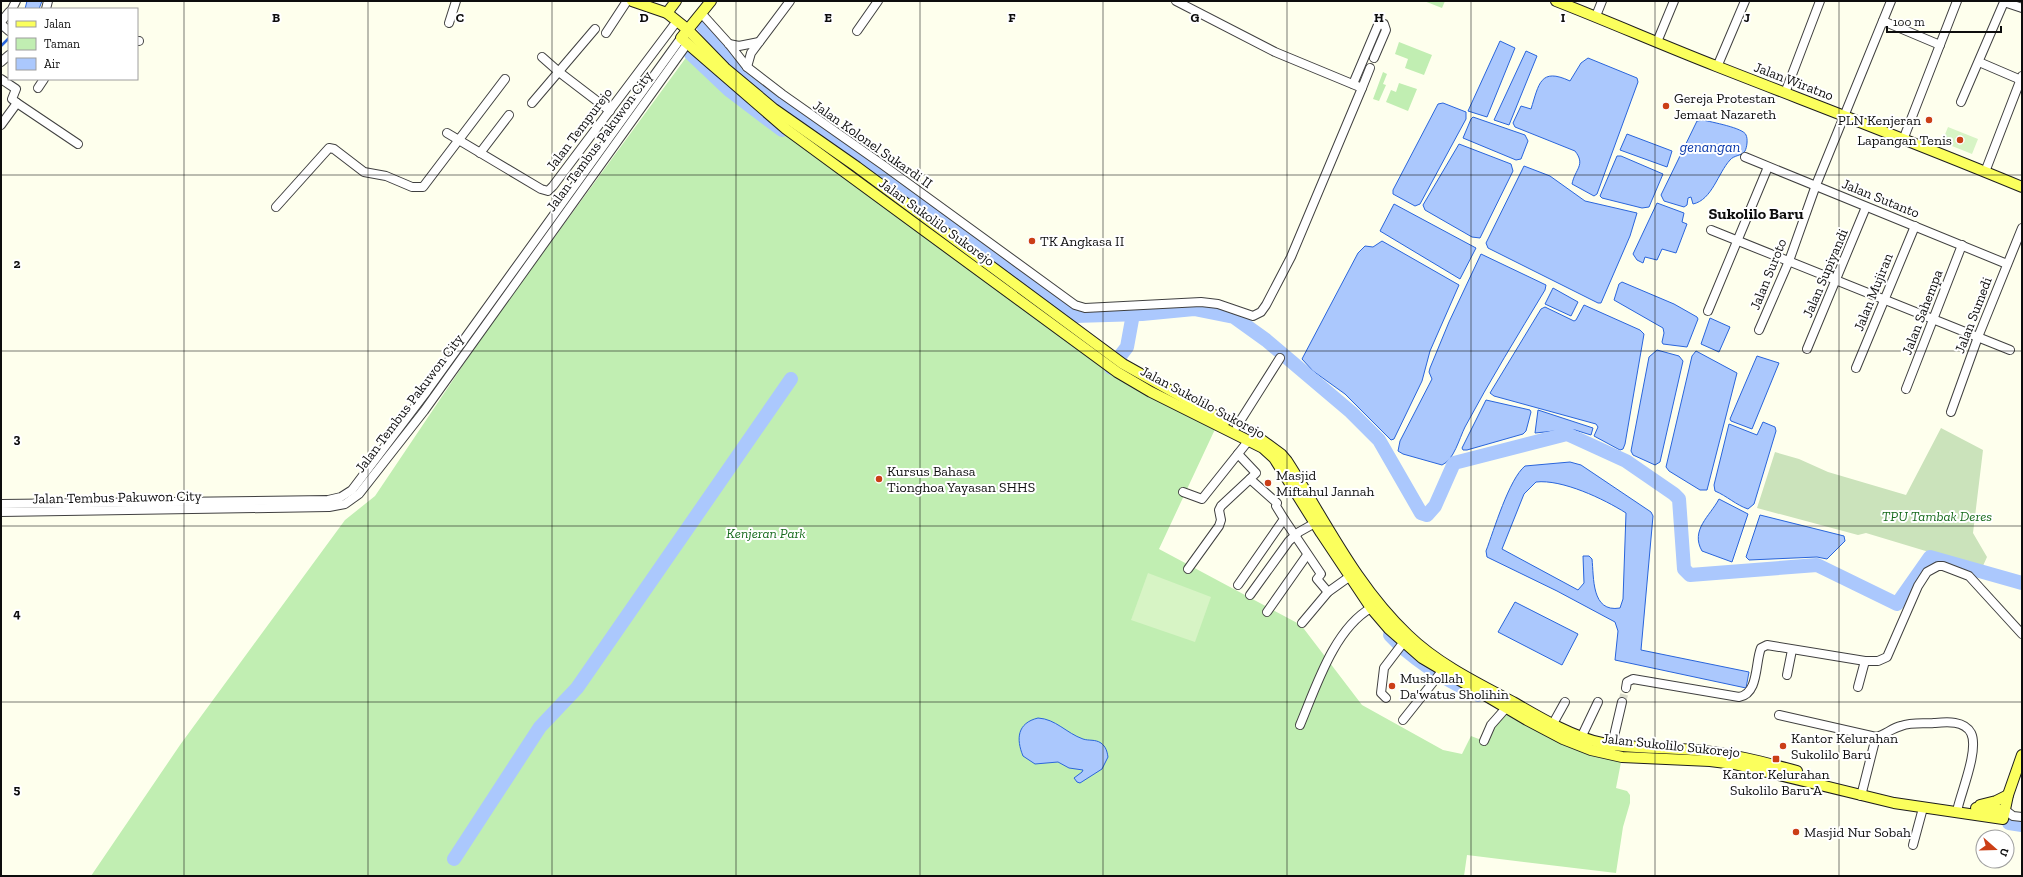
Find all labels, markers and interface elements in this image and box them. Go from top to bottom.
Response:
legend [8,8,138,80]
scale bar [1887,8,2001,34]
text: B [272,10,280,25]
text: C [456,10,464,25]
text: D [639,10,649,25]
text: E [824,10,832,25]
text: F [1008,10,1016,25]
text: G [1191,10,1200,25]
text: H [1374,10,1384,25]
text: I [1561,10,1566,25]
text: J [1744,10,1750,25]
text: 100 m [1893,15,1925,29]
text: Jalan [44,17,71,31]
text: Taman [44,37,80,51]
text: Air [44,57,60,71]
street label: Jalan Wiratno [1752,59,1836,104]
street label: Jalan Tembus Pakuwon City [543,67,657,215]
street label: Jalan Tempurejo [543,85,616,174]
place label: Gereja Protestan Jemaat Nazareth [1674,90,1776,123]
street label: Jalan Kolonel Sukardi II [810,97,936,192]
marker: Gereja Protestan Jemaat Nazareth [1661,101,1671,111]
place label: PLN Kenjeran [1838,112,1921,129]
marker: PLN Kenjeran [1924,115,1934,125]
place label: Lapangan Tenis [1857,132,1952,149]
marker: Lapangan Tenis [1955,135,1965,145]
water label: genangan [1680,138,1740,156]
street label: Jalan Sukolilo Sukorejo [876,175,998,270]
street label: Jalan Sutanto [1840,175,1922,222]
district label: Sukolilo Baru [1708,204,1804,223]
street label: Jalan Supiyandi [1799,226,1852,320]
place label: TK Angkasa II [1040,233,1124,250]
marker: TK Angkasa II [1027,236,1037,246]
street label: Jalan Suroto [1746,236,1790,312]
street label: Jalan Mujiran [1850,251,1897,334]
text: 2 [14,256,21,271]
street label: Jalan Sahempa [1898,267,1947,357]
street label: Jalan Sumedi [1951,275,1996,356]
street label: Jalan Tembus Pakuwon City [352,330,468,476]
street label: Jalan Sukolilo Sukorejo [1138,362,1268,442]
text: 3 [14,431,21,446]
place label: Kursus Bahasa Tionghoa Yayasan SHHS [887,463,1035,496]
place label: Masjid Miftahul Jannah [1276,467,1375,500]
marker: Kursus Bahasa Tionghoa Yayasan SHHS [874,474,884,484]
marker: Masjid Miftahul Jannah [1263,478,1273,488]
street label: Jalan Tembus Pakuwon City [32,488,203,507]
park label: TPU Tambak Deres [1882,508,1992,525]
park label: Kenjeran Park [726,525,806,542]
text: 4 [13,606,21,621]
place label: Mushollah Da'watus Sholihin [1400,670,1509,703]
marker: Mushollah Da'watus Sholihin [1387,681,1397,691]
street label: Jalan Sukolilo Sukorejo [1601,730,1741,761]
place label: Kantor Kelurahan Sukolilo Baru [1791,730,1898,763]
marker: Kantor Kelurahan Sukolilo Baru [1778,741,1788,751]
marker: Kantor Kelurahan Sukolilo Baru A [1771,754,1781,764]
place label: Kantor Kelurahan Sukolilo Baru A [1722,766,1830,799]
text: 5 [14,782,21,797]
place label: Masjid Nur Sobah [1804,824,1911,841]
marker: Masjid Nur Sobah [1791,827,1801,837]
north arrow [1975,829,2015,869]
text: U [1996,846,2011,858]

